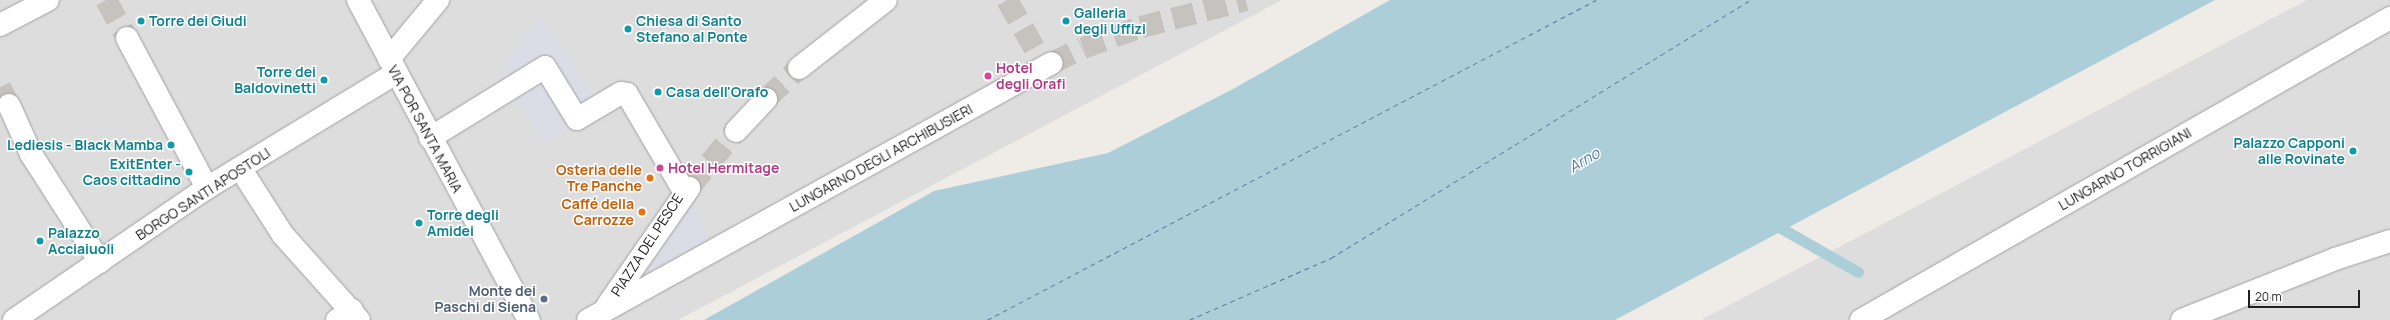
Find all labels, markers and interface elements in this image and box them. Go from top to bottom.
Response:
place label: Galleria degli Uffizi [1074,5,1146,38]
place label: Torre dei Giudi [149,13,247,29]
place label: Chiesa di Santo Stefano al Ponte [636,13,748,46]
marker: Torre dei Giudi [136,16,146,26]
marker: Galleria degli Uffizi [1061,16,1071,26]
marker: Chiesa di Santo Stefano al Ponte [623,24,633,34]
place label: Hotel degli Orafi [996,60,1066,92]
street label: VIA POR SANTA MARIA [384,62,466,196]
place label: Torre dei Baldovinetti [234,64,316,96]
marker: Hotel degli Orafi [983,71,993,81]
marker: Torre dei Baldovinetti [319,75,329,85]
place label: Casa dell'Orafo [666,84,768,100]
marker: Casa dell'Orafo [653,87,663,97]
street label: LUNGARNO DEGLI ARCHIBUSIERI [786,101,976,215]
street label: LUNGARNO TORRIGIANI [2056,124,2194,214]
place label: Palazzo Capponi alle Rovinate [2233,135,2345,168]
place label: Lediesis - Black Mamba [7,137,163,153]
marker: Lediesis - Black Mamba [166,140,176,150]
street label: BORGO SANTI APOSTOLI [133,144,273,244]
water label: Arno [1565,144,1603,176]
marker: Palazzo Capponi alle Rovinate [2348,146,2358,156]
place label: ExitEnter - Caos cittadino [83,156,181,188]
place label: Hotel Hermitage [668,160,779,176]
place label: Osteria delle Tre Panche [556,162,642,194]
marker: Hotel Hermitage [655,163,665,173]
marker: ExitEnter - Caos cittadino [184,167,194,177]
marker: Osteria delle Tre Panche [645,173,655,183]
street label: PIAZZA DEL PESCE [607,190,687,300]
place label: Caffé della Carrozze [561,196,634,228]
place label: Torre degli Amidei [427,207,499,240]
marker: Caffé della Carrozze [637,207,647,217]
marker: Torre degli Amidei [414,218,424,228]
place label: Palazzo Acciaiuoli [48,225,114,258]
marker: Palazzo Acciaiuoli [35,236,45,246]
scale bar [2250,282,2362,308]
place label: Monte dei Paschi di Siena [435,283,536,316]
text: 20 m [2255,288,2282,305]
marker: Monte dei Paschi di Siena [539,294,549,304]

